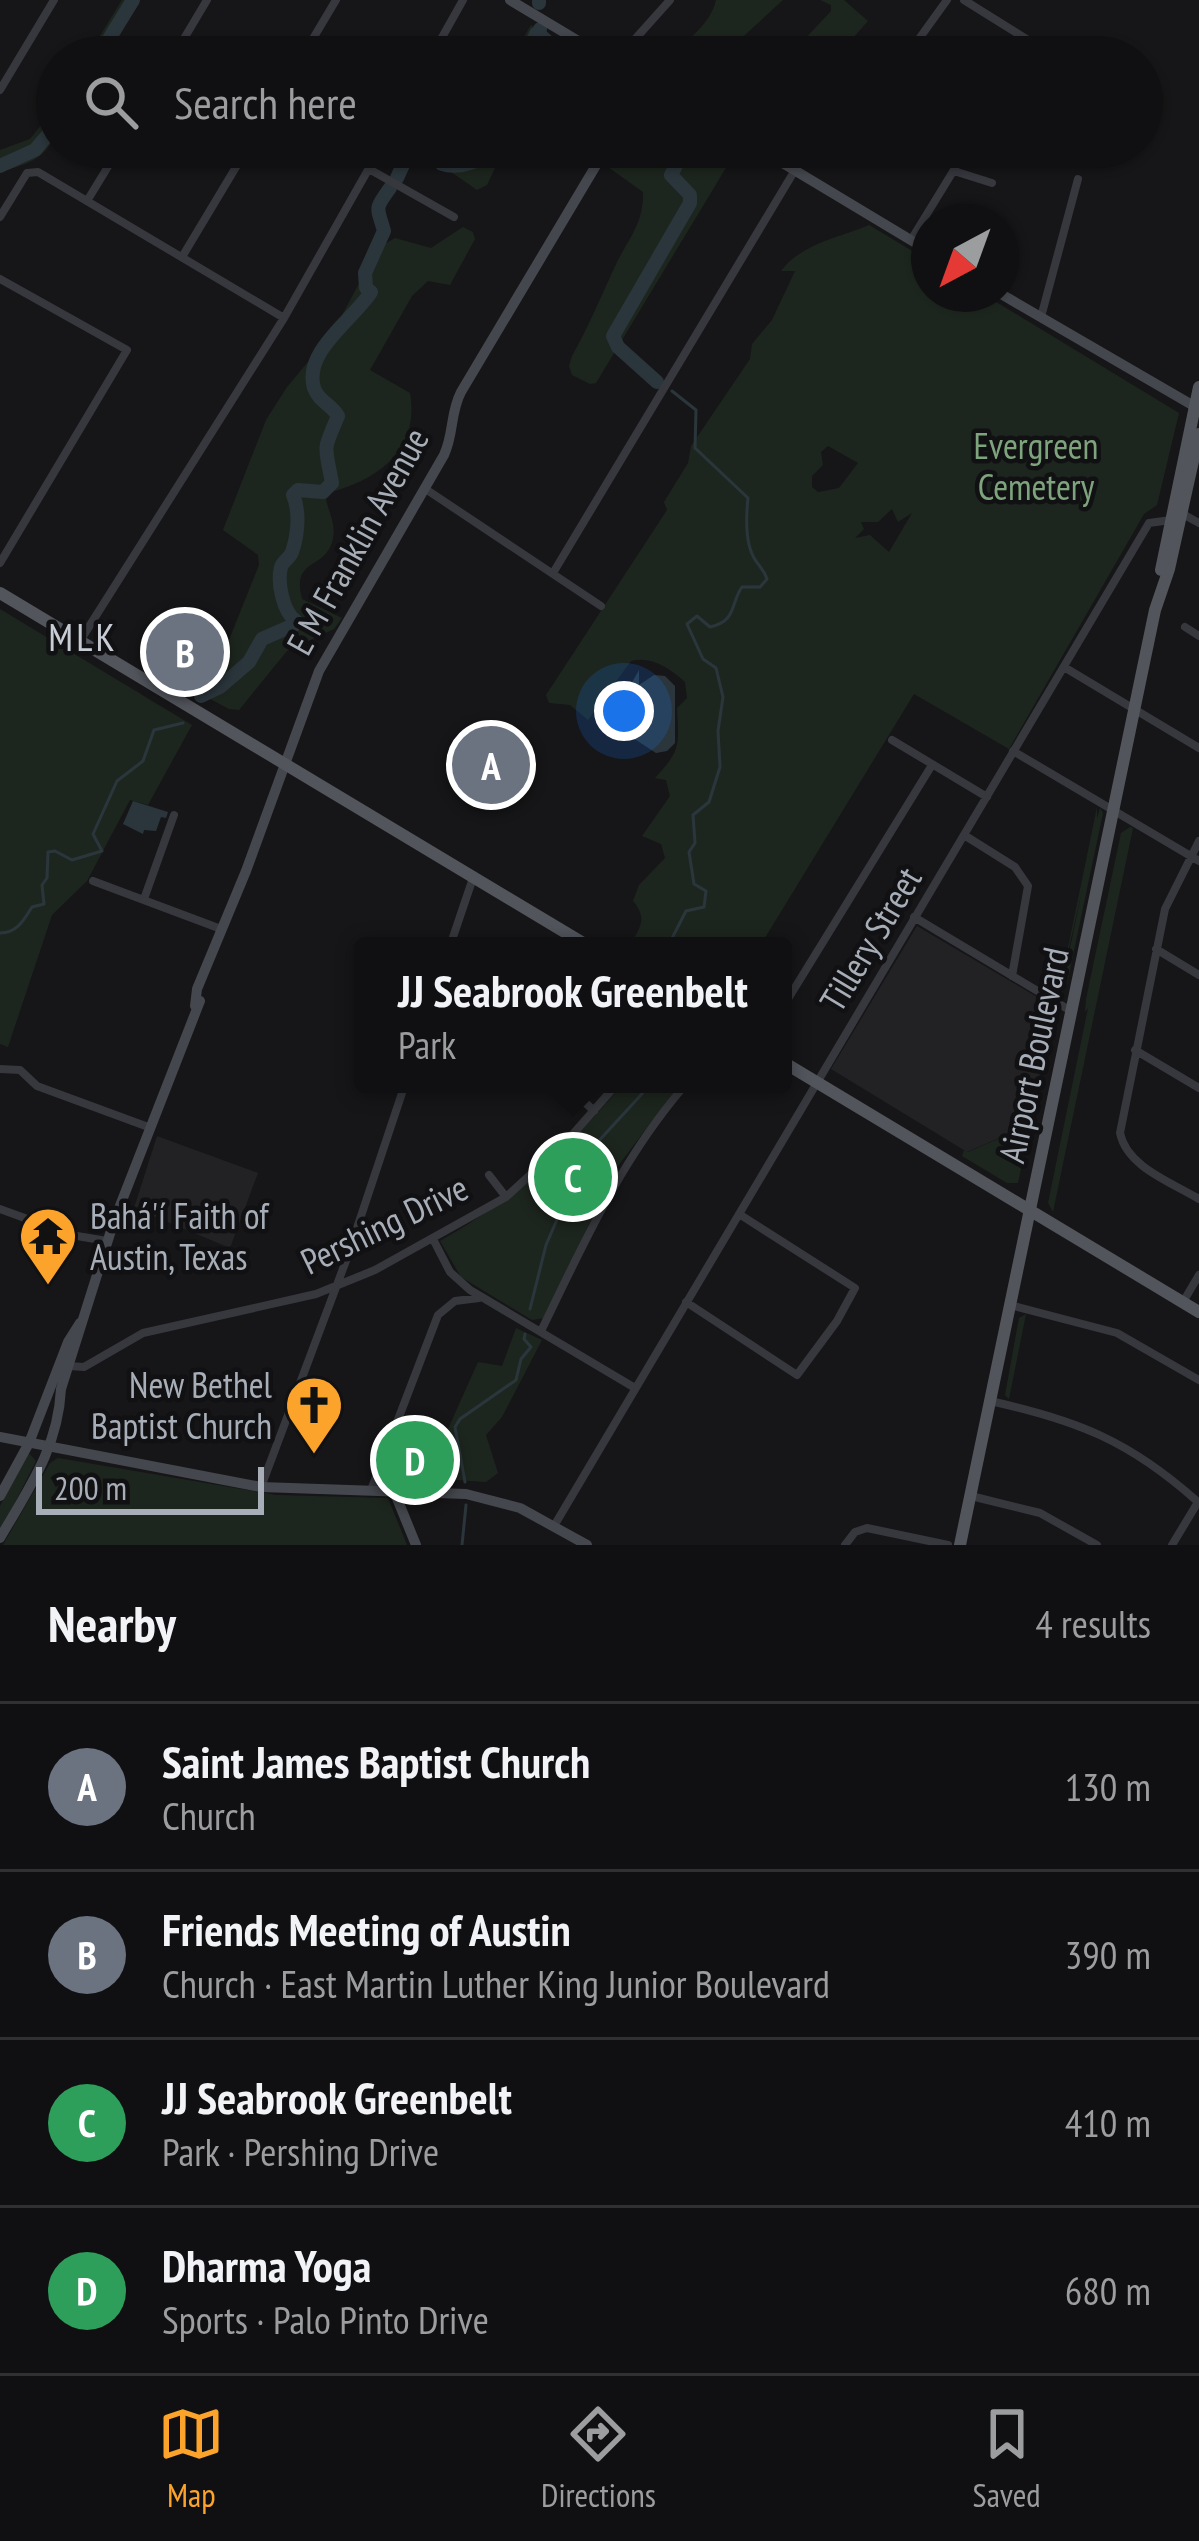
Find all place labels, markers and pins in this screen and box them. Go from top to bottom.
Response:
pin: B [146,607,224,697]
pin: A [452,720,530,810]
pin: C [534,1132,612,1222]
place label: Bahá'í Faith of Austin, Texas [90,1192,270,1280]
temple icon: Bahá'í Faith of Austin, Texas [17,1205,79,1287]
place label: New Bethel Baptist Church [91,1361,273,1449]
church icon: New Bethel Baptist Church [283,1374,345,1456]
pin: D [376,1415,454,1505]

